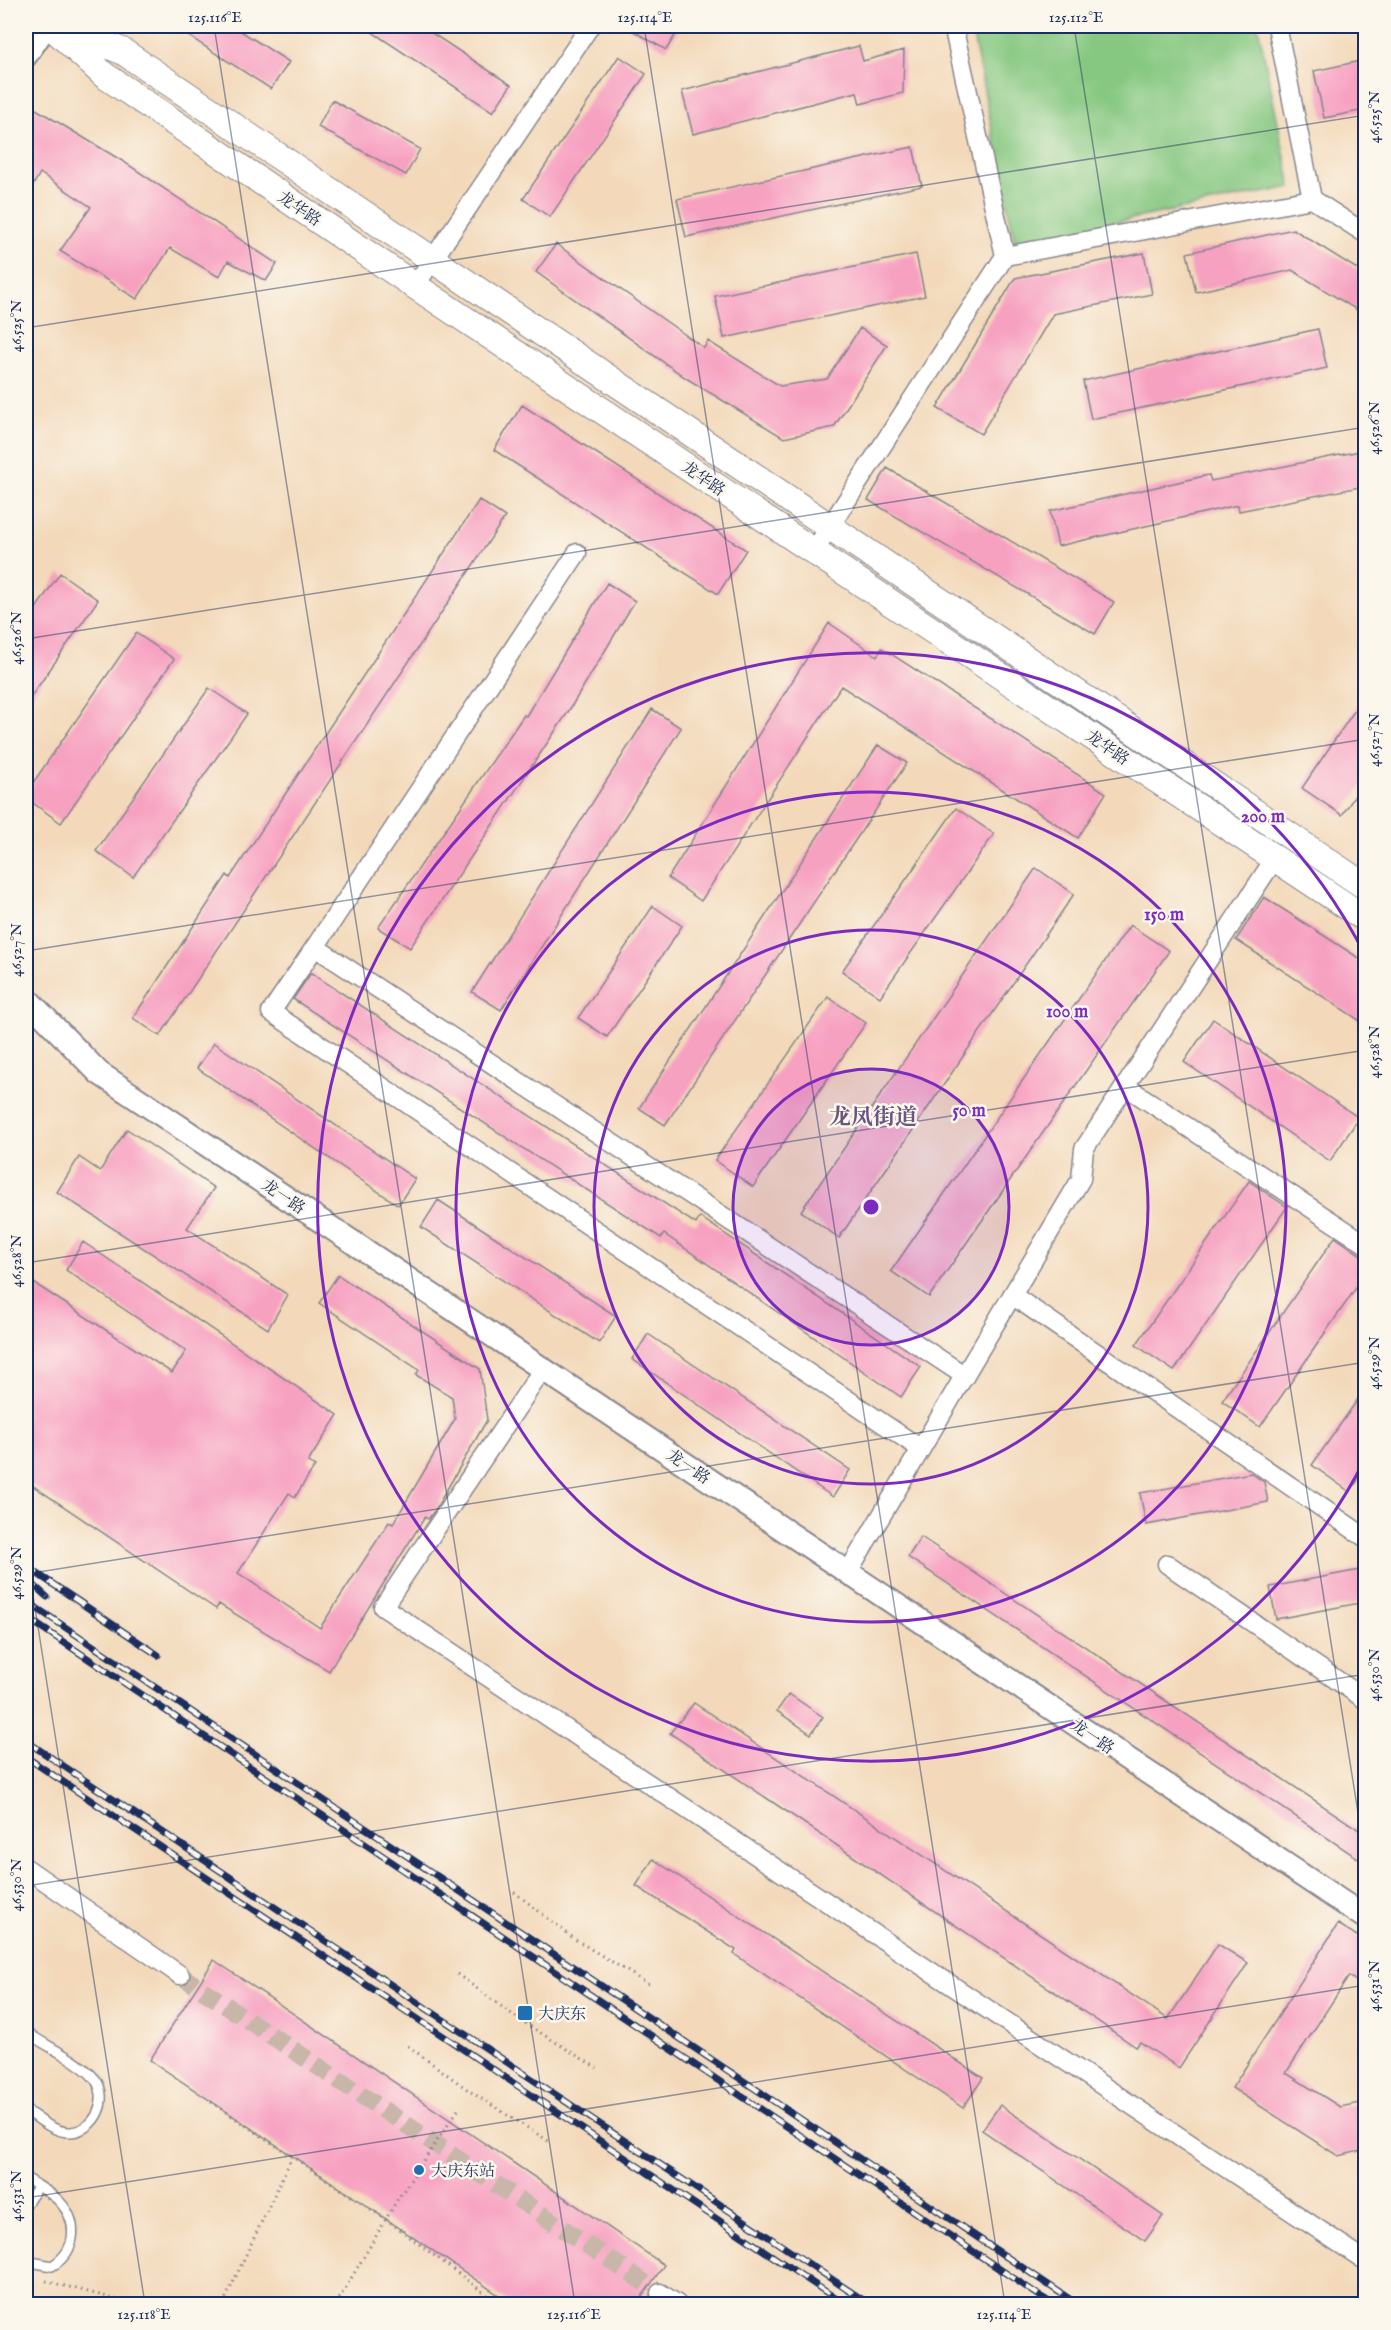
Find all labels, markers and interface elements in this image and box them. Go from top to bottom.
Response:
text: 125.116°E [188,8,242,27]
text: 125.114°E [618,8,672,27]
text: 125.112°E [1049,8,1103,27]
text: 46.525°N [1365,91,1384,143]
street label: 龙华路 [273,188,324,231]
text: 46.525°N [7,300,26,352]
text: 46.526°N [1365,401,1384,455]
street label: 龙华路 [677,458,728,501]
text: 46.526°N [7,611,26,665]
text: 46.527°N [1365,713,1384,767]
street label: 龙华路 [1081,727,1132,770]
text: 200 m [1241,806,1285,829]
text: 150 m [1144,904,1184,927]
text: 46.527°N [7,923,26,977]
text: 100 m [1046,1001,1088,1024]
text: 46.528°N [1365,1026,1384,1078]
text: 50 m [952,1100,986,1123]
district label: 龙凤街道 [829,1104,917,1132]
street label: 龙一路 [257,1176,308,1219]
centre of rings [861,1197,881,1217]
text: 46.528°N [7,1235,26,1287]
text: 46.529°N [1365,1336,1384,1390]
street label: 龙一路 [662,1446,713,1489]
text: 46.529°N [7,1546,26,1600]
text: 46.530°N [1365,1648,1384,1702]
street label: 龙一路 [1066,1716,1117,1759]
text: 46.530°N [7,1858,26,1912]
text: 46.531°N [1365,1960,1384,2012]
marker: 大庆东 [516,2004,534,2022]
place label: 大庆东 [538,2005,586,2025]
place label: 大庆东站 [431,2162,495,2182]
marker: 大庆东站 [412,2163,426,2177]
text: 46.531°N [7,2170,26,2222]
text: 125.118°E [117,2305,171,2324]
text: 125.116°E [547,2305,601,2324]
text: 125.114°E [977,2305,1031,2324]

